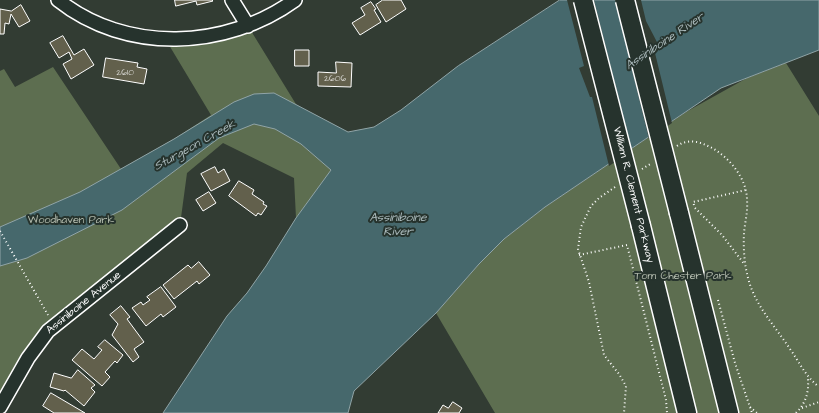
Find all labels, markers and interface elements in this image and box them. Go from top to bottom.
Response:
water label: Assiniboine River [623,10,707,74]
house number: 2610 [116,68,134,78]
house number: 2606 [324,74,346,84]
water label: Sturgeon Creek [152,118,238,174]
street label: William R. Clement Parkway [610,126,656,264]
water label: Assiniboine River [369,211,427,239]
park label: Woodhaven Park [28,214,114,228]
street label: Assiniboine Avenue [44,269,124,337]
park label: Tom Chester Park [634,270,732,284]

